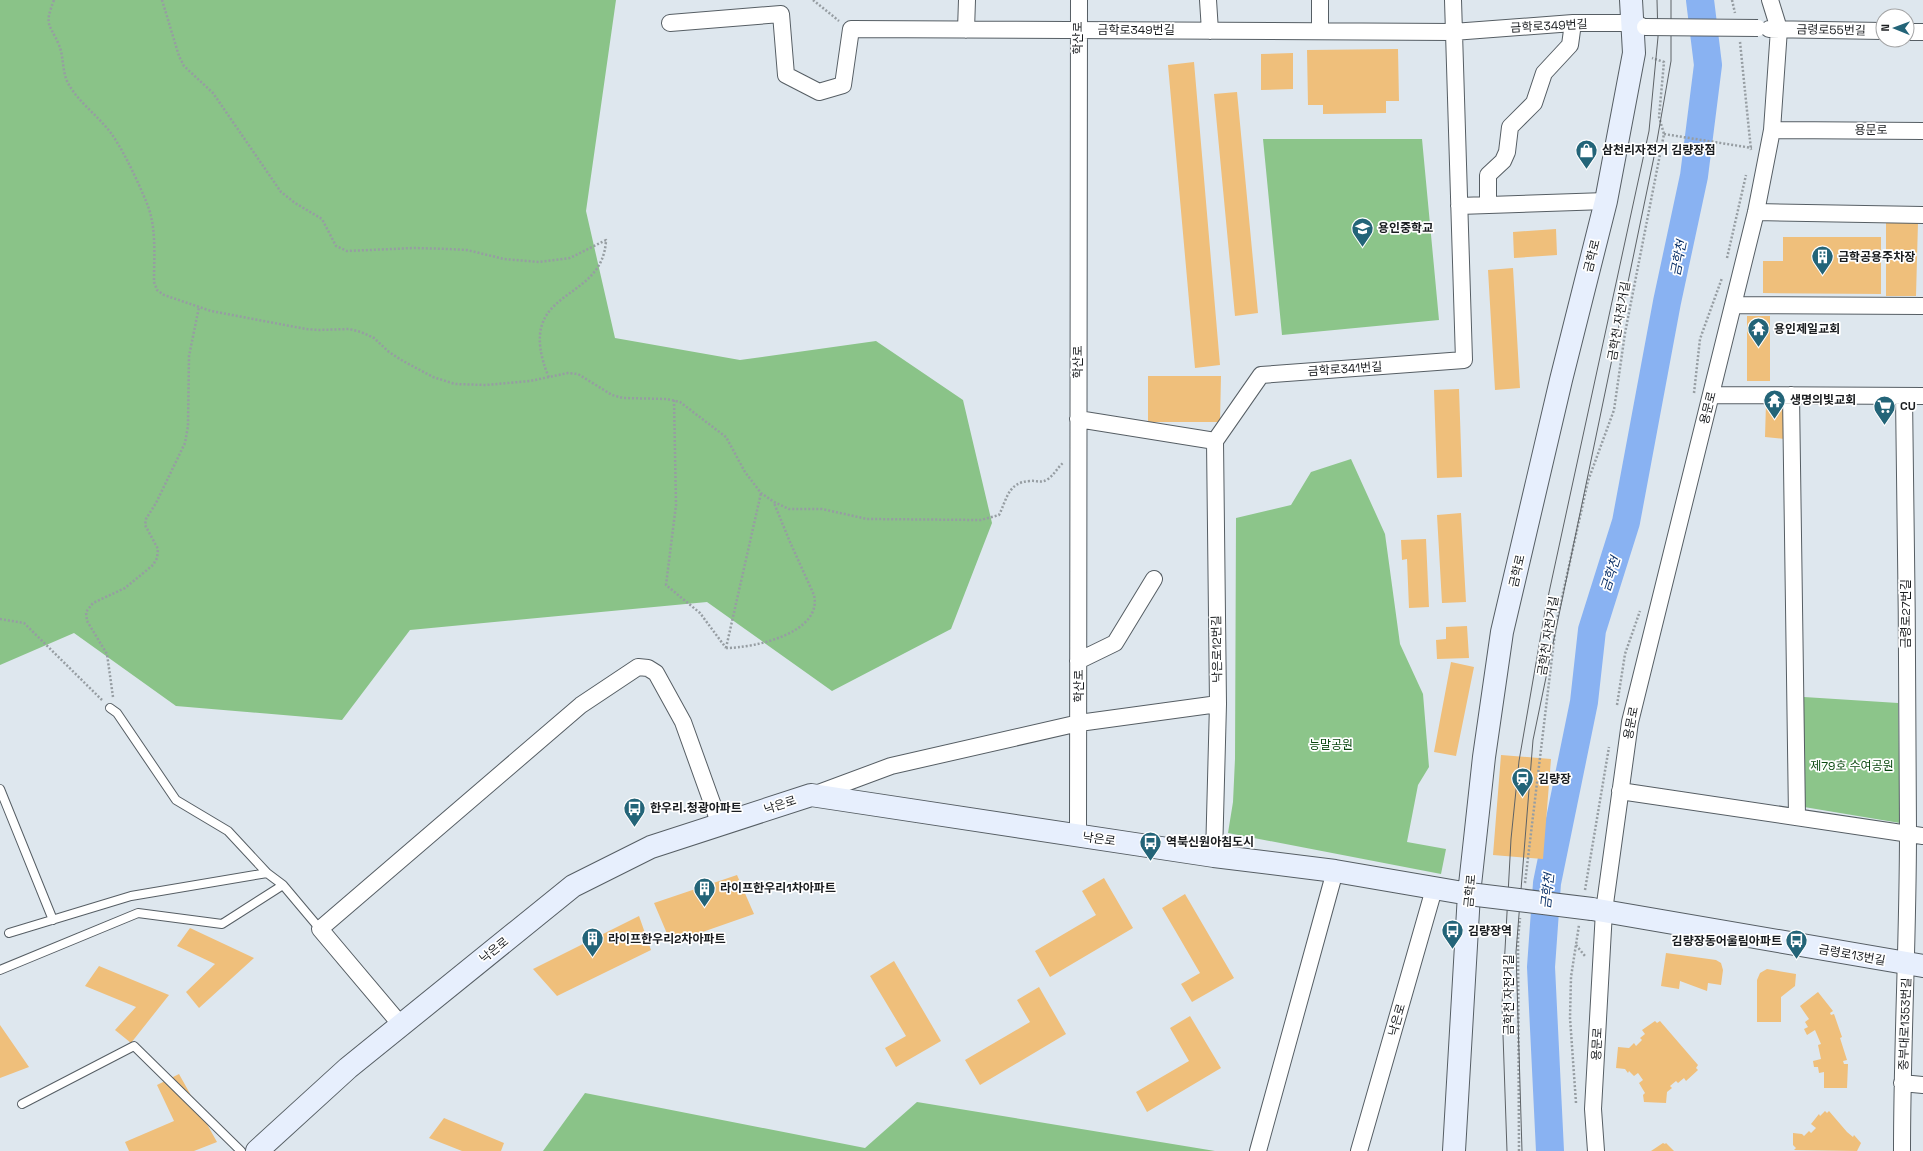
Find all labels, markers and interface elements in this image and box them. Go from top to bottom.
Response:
north arrow [1875,8,1915,48]
street label: 금학로349번길 [1510,16,1588,36]
street label: 학산로 [1070,21,1086,55]
street label: 금령로55번길 [1796,21,1866,39]
street label: 금학로349번길 [1097,22,1175,38]
text: N [1878,24,1892,32]
street label: 용문로 [1854,122,1888,138]
shop icon: 삼천리자전거 김량장점 [1573,137,1599,170]
place label: 삼천리자전거 김량장점 [1602,142,1715,158]
school or university icon: 용인중학교 [1349,215,1375,248]
place label: 용인중학교 [1378,220,1433,236]
street label: 금학로 [1580,238,1604,274]
water label: 금학천 [1667,238,1690,277]
building icon: 금학공용주차장 [1809,244,1835,277]
place label: 금학공용주차장 [1838,249,1915,265]
street label: 금학천 자전거길 [1604,280,1634,362]
temple icon: 용인제일교회 [1746,316,1772,349]
place label: 용인제일교회 [1774,321,1840,337]
street label: 학산로 [1070,345,1086,379]
street label: 금학로341번길 [1307,358,1383,380]
temple icon: 생명의빛교회 [1762,387,1788,420]
street label: 용문로 [1696,390,1720,426]
place label: 생명의빛교회 [1790,392,1856,408]
supermarket icon: CU [1871,393,1897,426]
place label: CU [1900,398,1916,414]
street label: 금학로 [1505,553,1529,589]
water label: 금학천 [1597,553,1624,594]
street label: 금령로27번길 [1898,579,1914,649]
street label: 금학천 자전거길 [1534,595,1562,677]
street label: 낙은로12번길 [1208,615,1226,683]
street label: 학산로 [1071,669,1087,703]
street label: 용문로 [1620,705,1642,741]
park label: 능말공원 [1309,737,1353,753]
park label: 제79호 수여공원 [1810,758,1894,774]
station icon: 김량장 [1510,766,1536,799]
place label: 김량장 [1538,771,1571,787]
street label: 낙은로 [762,792,798,818]
bus stop icon: 한우리.청광아파트 [622,795,648,828]
place label: 한우리.청광아파트 [650,800,742,816]
street label: 낙은로 [1081,829,1117,849]
bus stop icon: 역북신원아침도시 [1137,829,1163,862]
place label: 역북신원아침도시 [1166,834,1254,850]
water label: 금학천 [1537,871,1558,910]
street label: 금학로 [1461,874,1479,908]
building icon: 라이프한우리1차아파트 [691,875,717,908]
place label: 라이프한우리1차아파트 [720,880,836,896]
bus stop icon: 김량장역 [1440,918,1466,951]
place label: 김량장역 [1468,923,1512,939]
building icon: 라이프한우리2차아파트 [579,926,605,959]
bus stop icon: 김량장동어울림아파트 [1784,928,1810,961]
place label: 라이프한우리2차아파트 [608,931,726,947]
street label: 낙은로 [476,933,512,967]
place label: 김량장동어울림아파트 [1672,933,1782,949]
street label: 금령로13번길 [1817,941,1887,969]
street label: 금학천 자전거길 [1501,955,1517,1035]
street label: 중부대로1353번길 [1895,977,1915,1071]
street label: 낙은로 [1385,1002,1409,1038]
street label: 용문로 [1588,1027,1606,1061]

